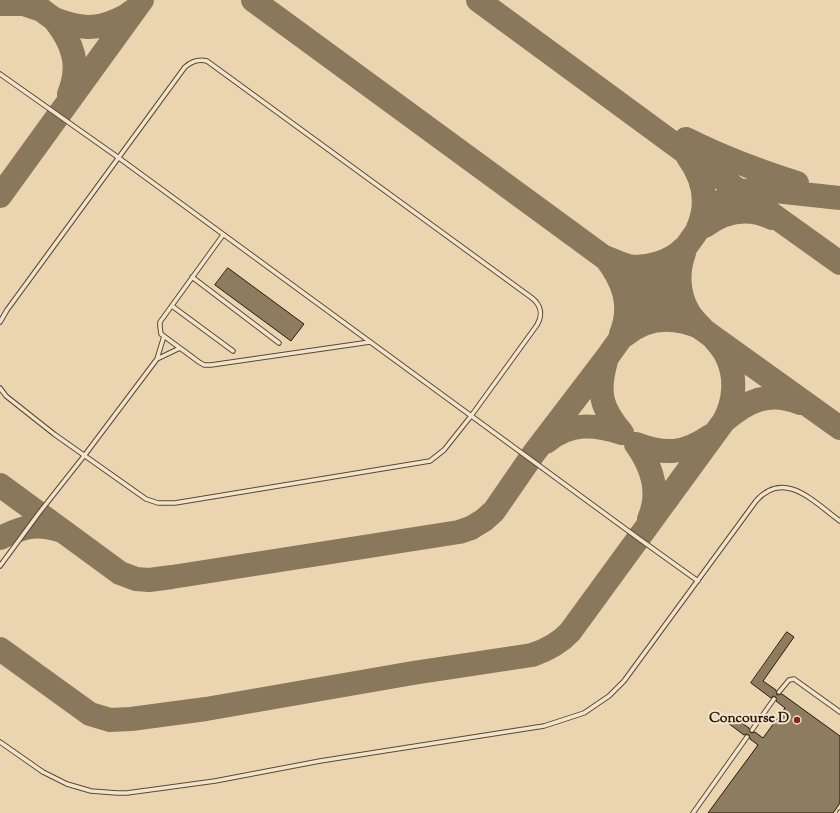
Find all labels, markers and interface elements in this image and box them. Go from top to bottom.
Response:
place label: Concourse D [709,712,789,728]
marker: Concourse D [792,715,802,725]

